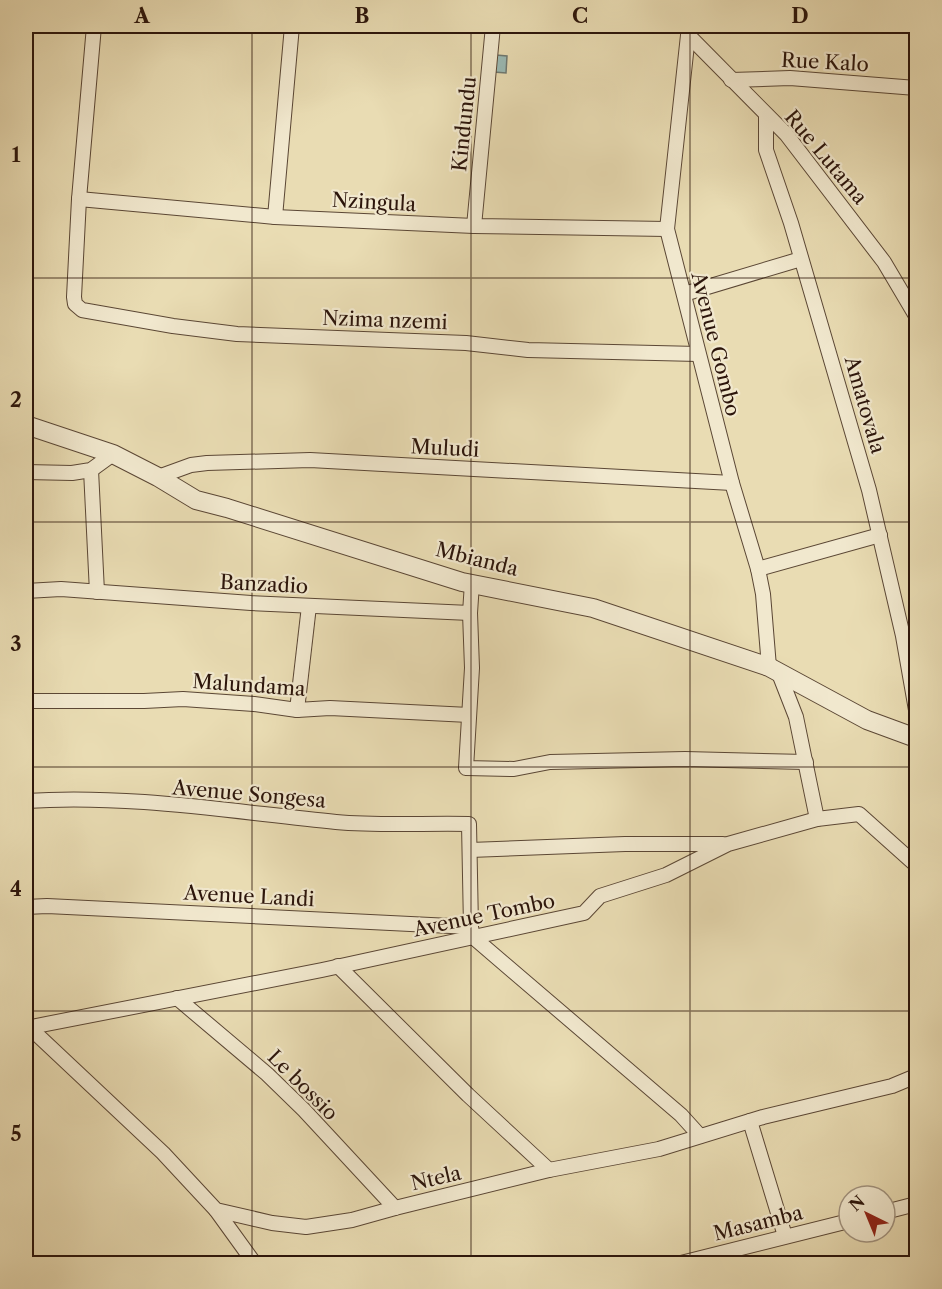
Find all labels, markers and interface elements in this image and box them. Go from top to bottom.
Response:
text: A [133,4,150,28]
text: B [355,4,370,28]
text: C [572,4,588,28]
text: D [791,4,809,28]
street label: Rue Kalo [781,48,869,76]
street label: Kindundu [447,75,481,173]
street label: Rue Lutama [780,105,873,209]
text: 1 [12,143,21,167]
street label: Nzingula [331,188,417,216]
street label: Avenue Gombo [686,268,746,419]
street label: Nzima nzemi [322,306,448,334]
street label: Amatovala [839,353,890,457]
text: 2 [10,388,22,412]
street label: Muludi [410,434,480,462]
street label: Mbianda [433,537,521,581]
street label: Banzadio [219,570,309,598]
text: 3 [10,632,22,656]
street label: Malundama [192,669,307,701]
street label: Avenue Songesa [170,775,327,813]
text: 4 [10,877,22,901]
street label: Avenue Landi [182,881,315,911]
street label: Avenue Tombo [410,888,557,942]
street label: Le bossio [263,1045,343,1125]
text: 5 [10,1122,22,1146]
street label: Ntela [409,1160,464,1195]
north arrow [837,1184,897,1244]
text: N [845,1191,869,1215]
street label: Masamba [711,1200,806,1246]

